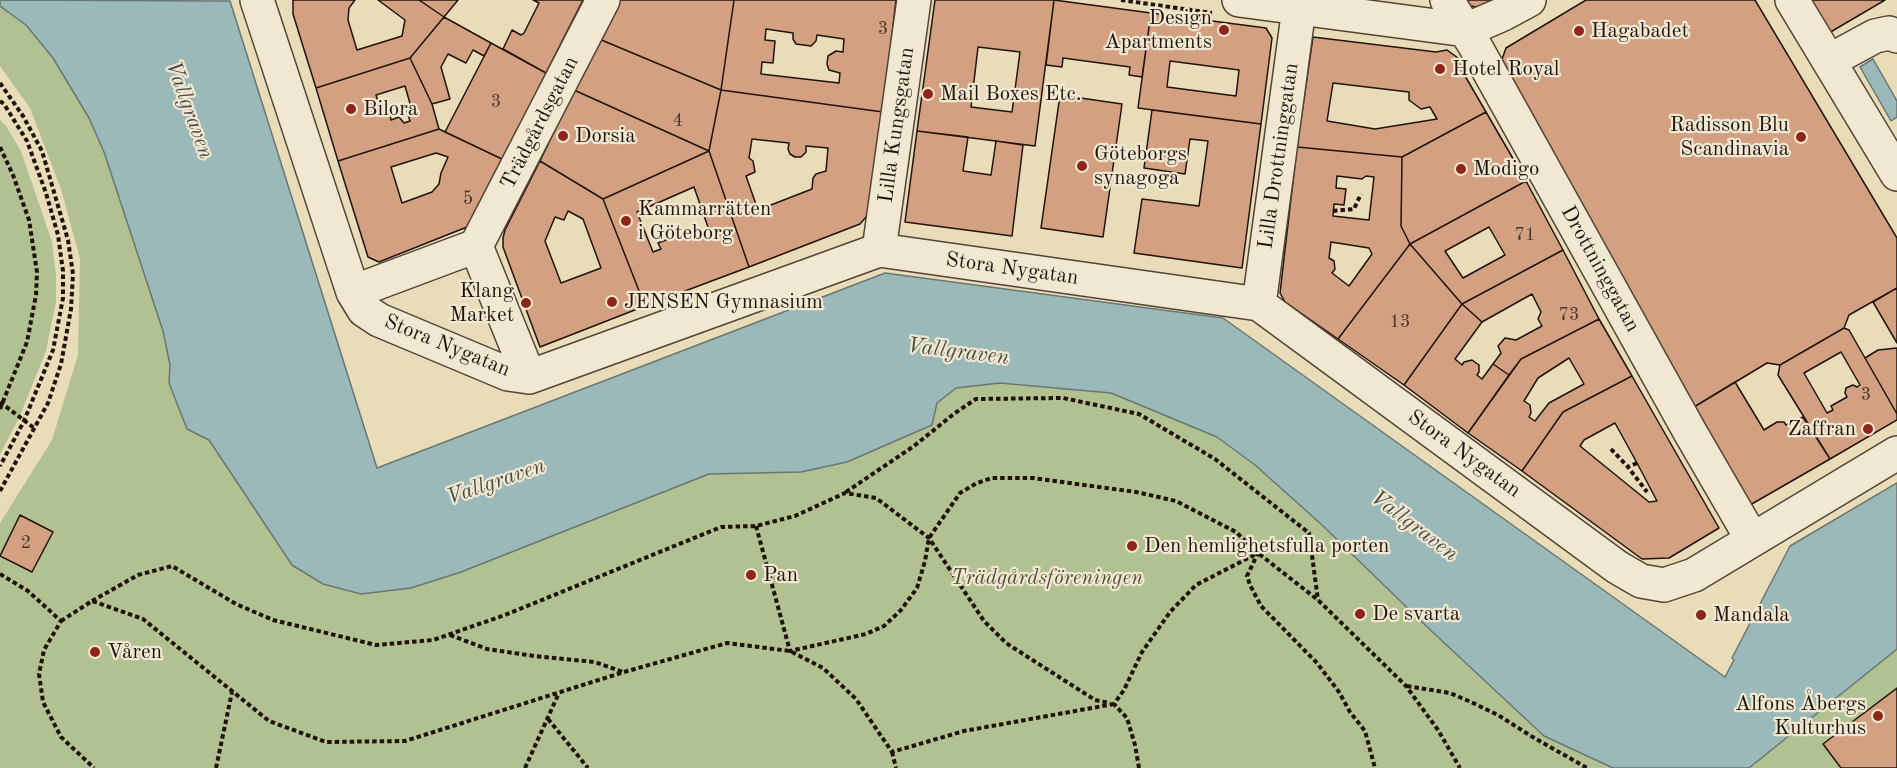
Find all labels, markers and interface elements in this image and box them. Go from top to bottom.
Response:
place label: Design Apartments [1105,5,1212,55]
house number: 3 [878,18,888,40]
place label: Hagabadet [1591,18,1689,44]
marker: Design Apartments [1217,23,1231,37]
marker: Hagabadet [1572,24,1586,38]
street label: Lilla Kungsgatan [874,46,920,204]
street label: Trädgårdsgatan [496,52,584,194]
place label: Hotel Royal [1452,56,1559,82]
water label: Vallgraven [159,57,219,163]
street label: Lilla Drottninggatan [1253,61,1305,251]
marker: Hotel Royal [1433,62,1447,76]
place label: Mail Boxes Etc. [940,81,1082,107]
marker: Mail Boxes Etc. [921,87,935,101]
house number: 3 [491,91,501,113]
place label: Bilora [363,96,418,122]
marker: Bilora [344,102,358,116]
house number: 4 [673,110,683,132]
place label: Radisson Blu Scandinavia [1670,112,1789,162]
place label: Dorsia [575,123,636,149]
marker: Dorsia [556,129,570,143]
marker: Radisson Blu Scandinavia [1794,130,1808,144]
place label: Göteborgs synagoga [1094,141,1187,191]
place label: Modigo [1473,156,1539,182]
marker: Göteborgs synagoga [1075,159,1089,173]
marker: Modigo [1454,162,1468,176]
house number: 5 [463,188,473,210]
place label: Kammarrätten i Göteborg [638,196,771,246]
street label: Drottninggatan [1555,201,1645,337]
marker: Kammarrätten i Göteborg [619,214,633,228]
house number: 71 [1515,224,1535,246]
street label: Stora Nygatan [944,247,1080,291]
place label: Klang Market [449,278,514,328]
place label: JENSEN Gymnasium [624,289,823,315]
marker: JENSEN Gymnasium [605,295,619,309]
marker: Klang Market [519,296,533,310]
house number: 73 [1559,304,1579,326]
street label: Stora Nygatan [380,309,514,383]
house number: 13 [1390,311,1410,333]
water label: Vallgraven [905,333,1011,371]
house number: 3 [1861,384,1871,406]
street label: Stora Nygatan [1402,405,1526,503]
place label: Zaffran [1788,416,1856,442]
marker: Zaffran [1861,422,1875,436]
water label: Vallgraven [443,453,549,511]
water label: Vallgraven [1365,485,1463,567]
house number: 2 [21,532,31,554]
place label: Den hemlighetsfulla porten [1144,533,1389,559]
marker: Den hemlighetsfulla porten [1125,539,1139,553]
place label: Pan [763,562,798,588]
park label: Trädgårdsföreningen [951,565,1143,591]
marker: Pan [744,568,758,582]
place label: De svarta [1372,601,1460,627]
place label: Mandala [1713,602,1790,628]
marker: De svarta [1353,607,1367,621]
marker: Mandala [1694,608,1708,622]
place label: Våren [107,639,162,665]
marker: Våren [88,645,102,659]
place label: Alfons Åbergs Kulturhus [1735,691,1866,741]
marker: Alfons Åbergs Kulturhus [1871,709,1885,723]

